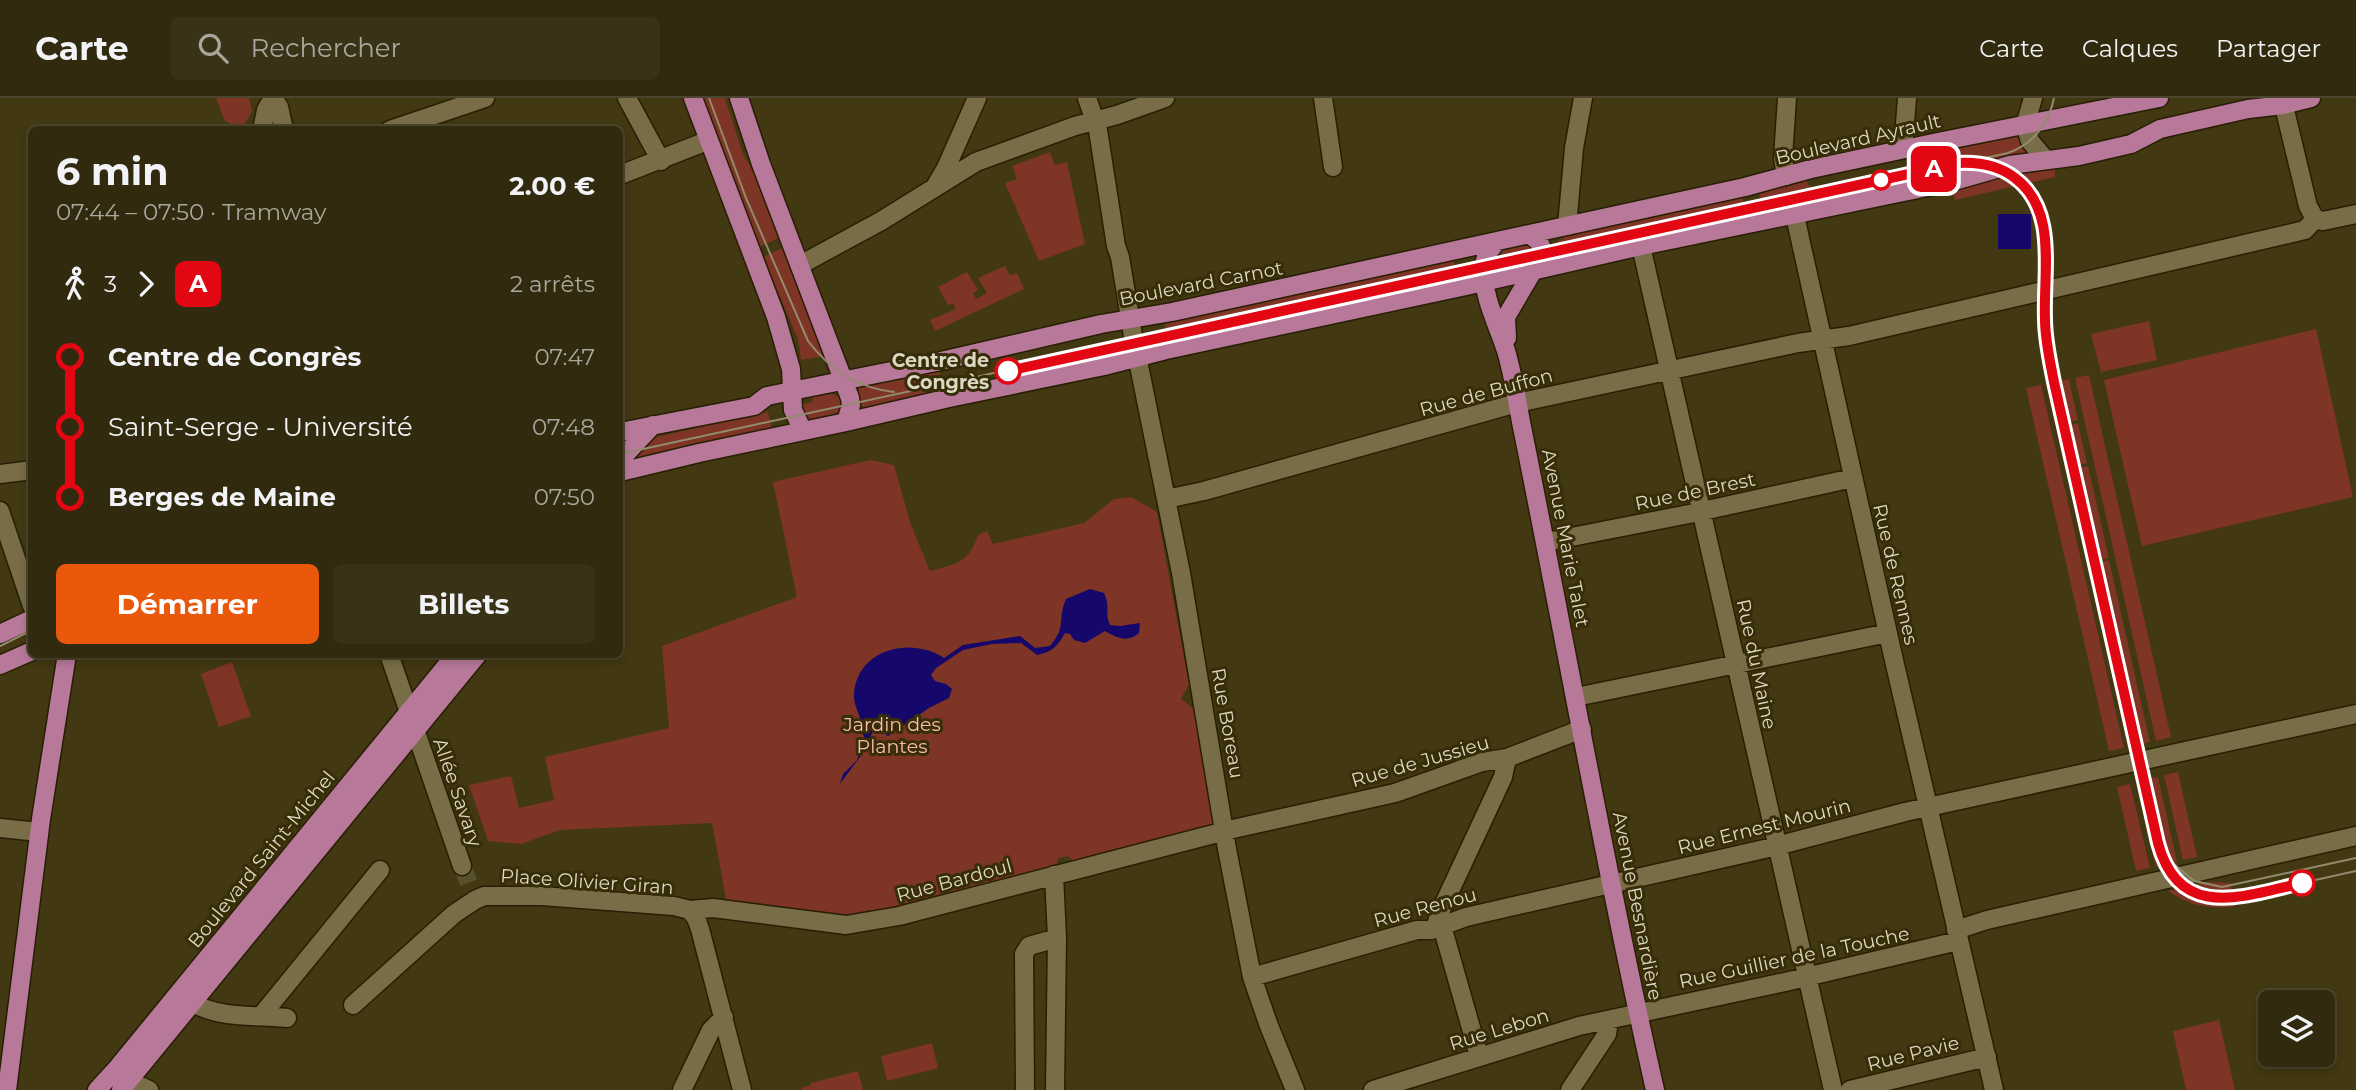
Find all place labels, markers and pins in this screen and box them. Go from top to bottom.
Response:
unlabelled marker [1871,170,1891,190]
place label: Centre de Congrès [892,349,989,394]
marker: Centre de Congrès [995,358,1021,384]
unlabelled marker [2289,870,2315,896]

